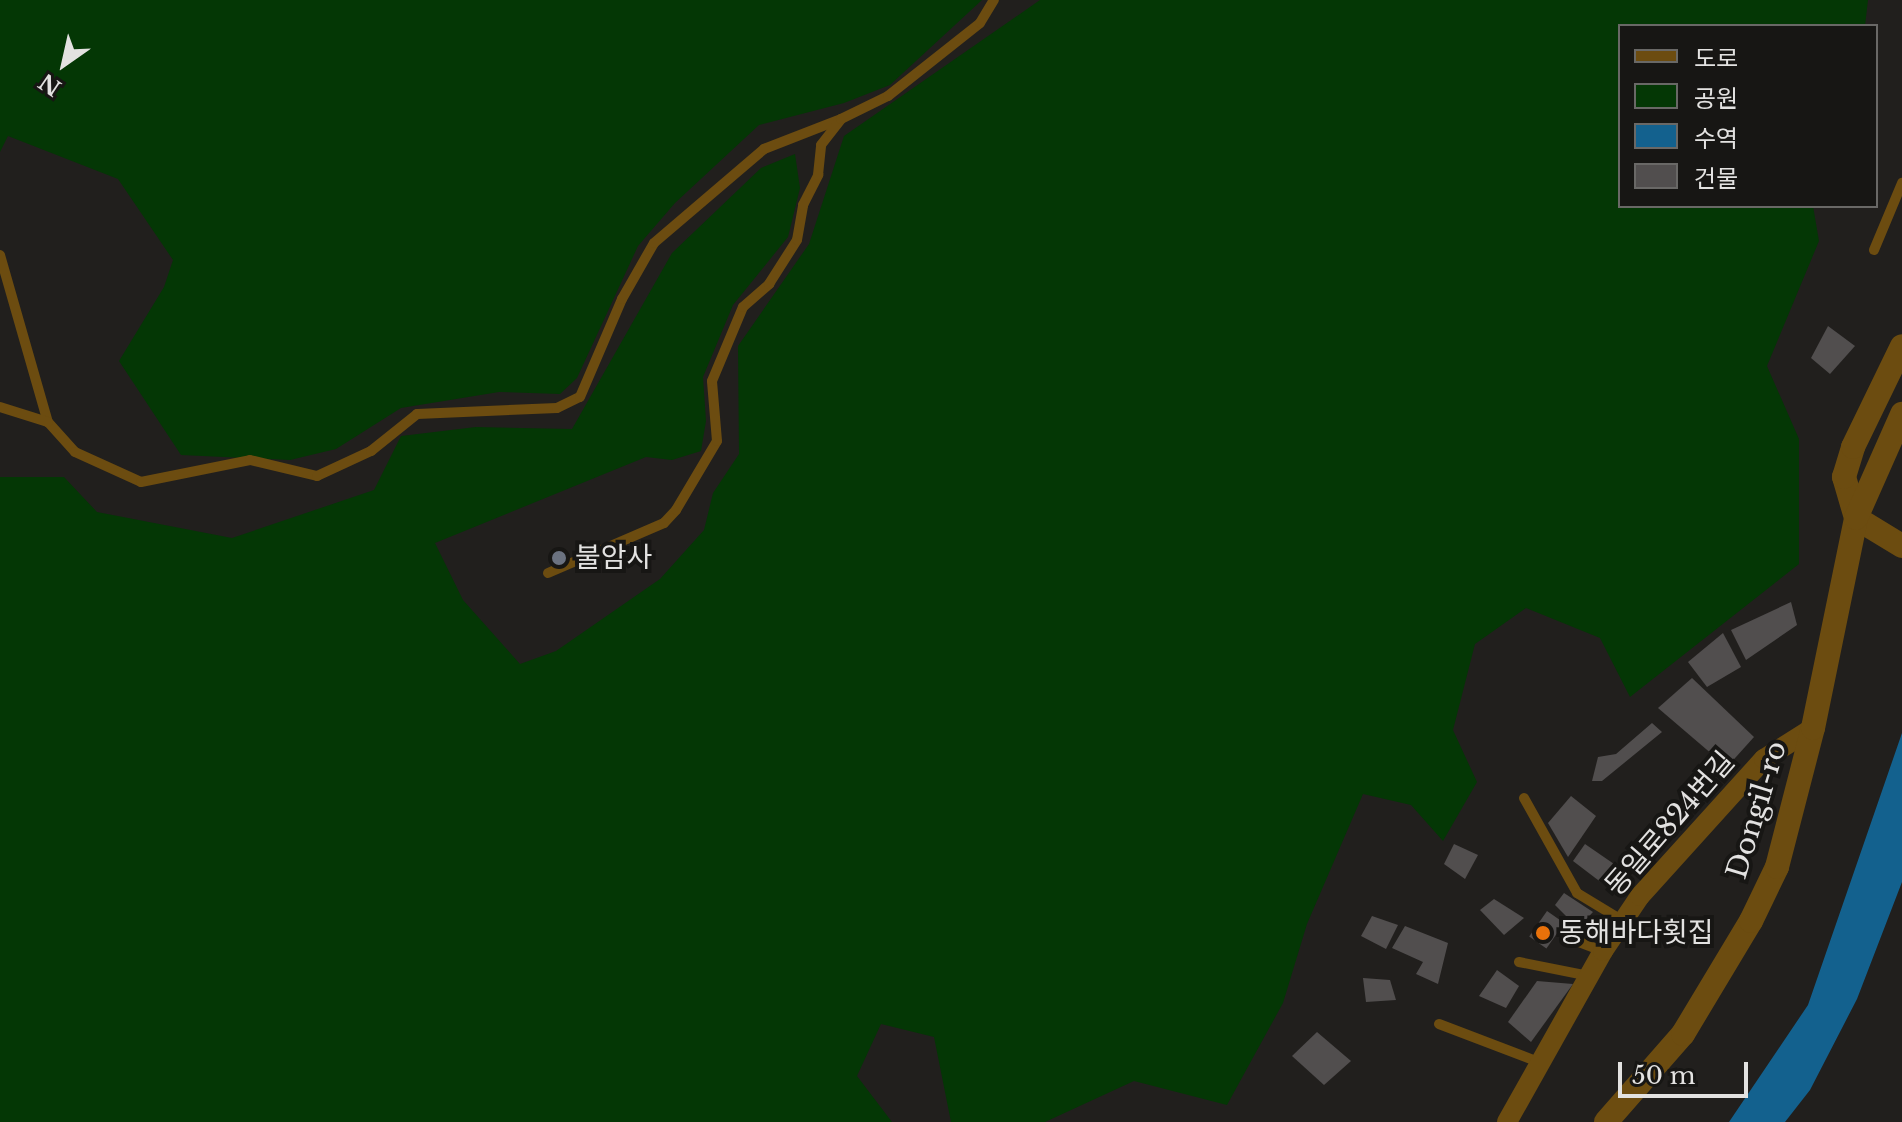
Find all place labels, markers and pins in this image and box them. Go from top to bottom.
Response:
place label: 불암사 [575,541,652,575]
marker: 불암사 [550,549,568,567]
place label: 동해바다횟집 [1559,916,1714,950]
marker: 동해바다횟집 [1534,924,1552,942]

